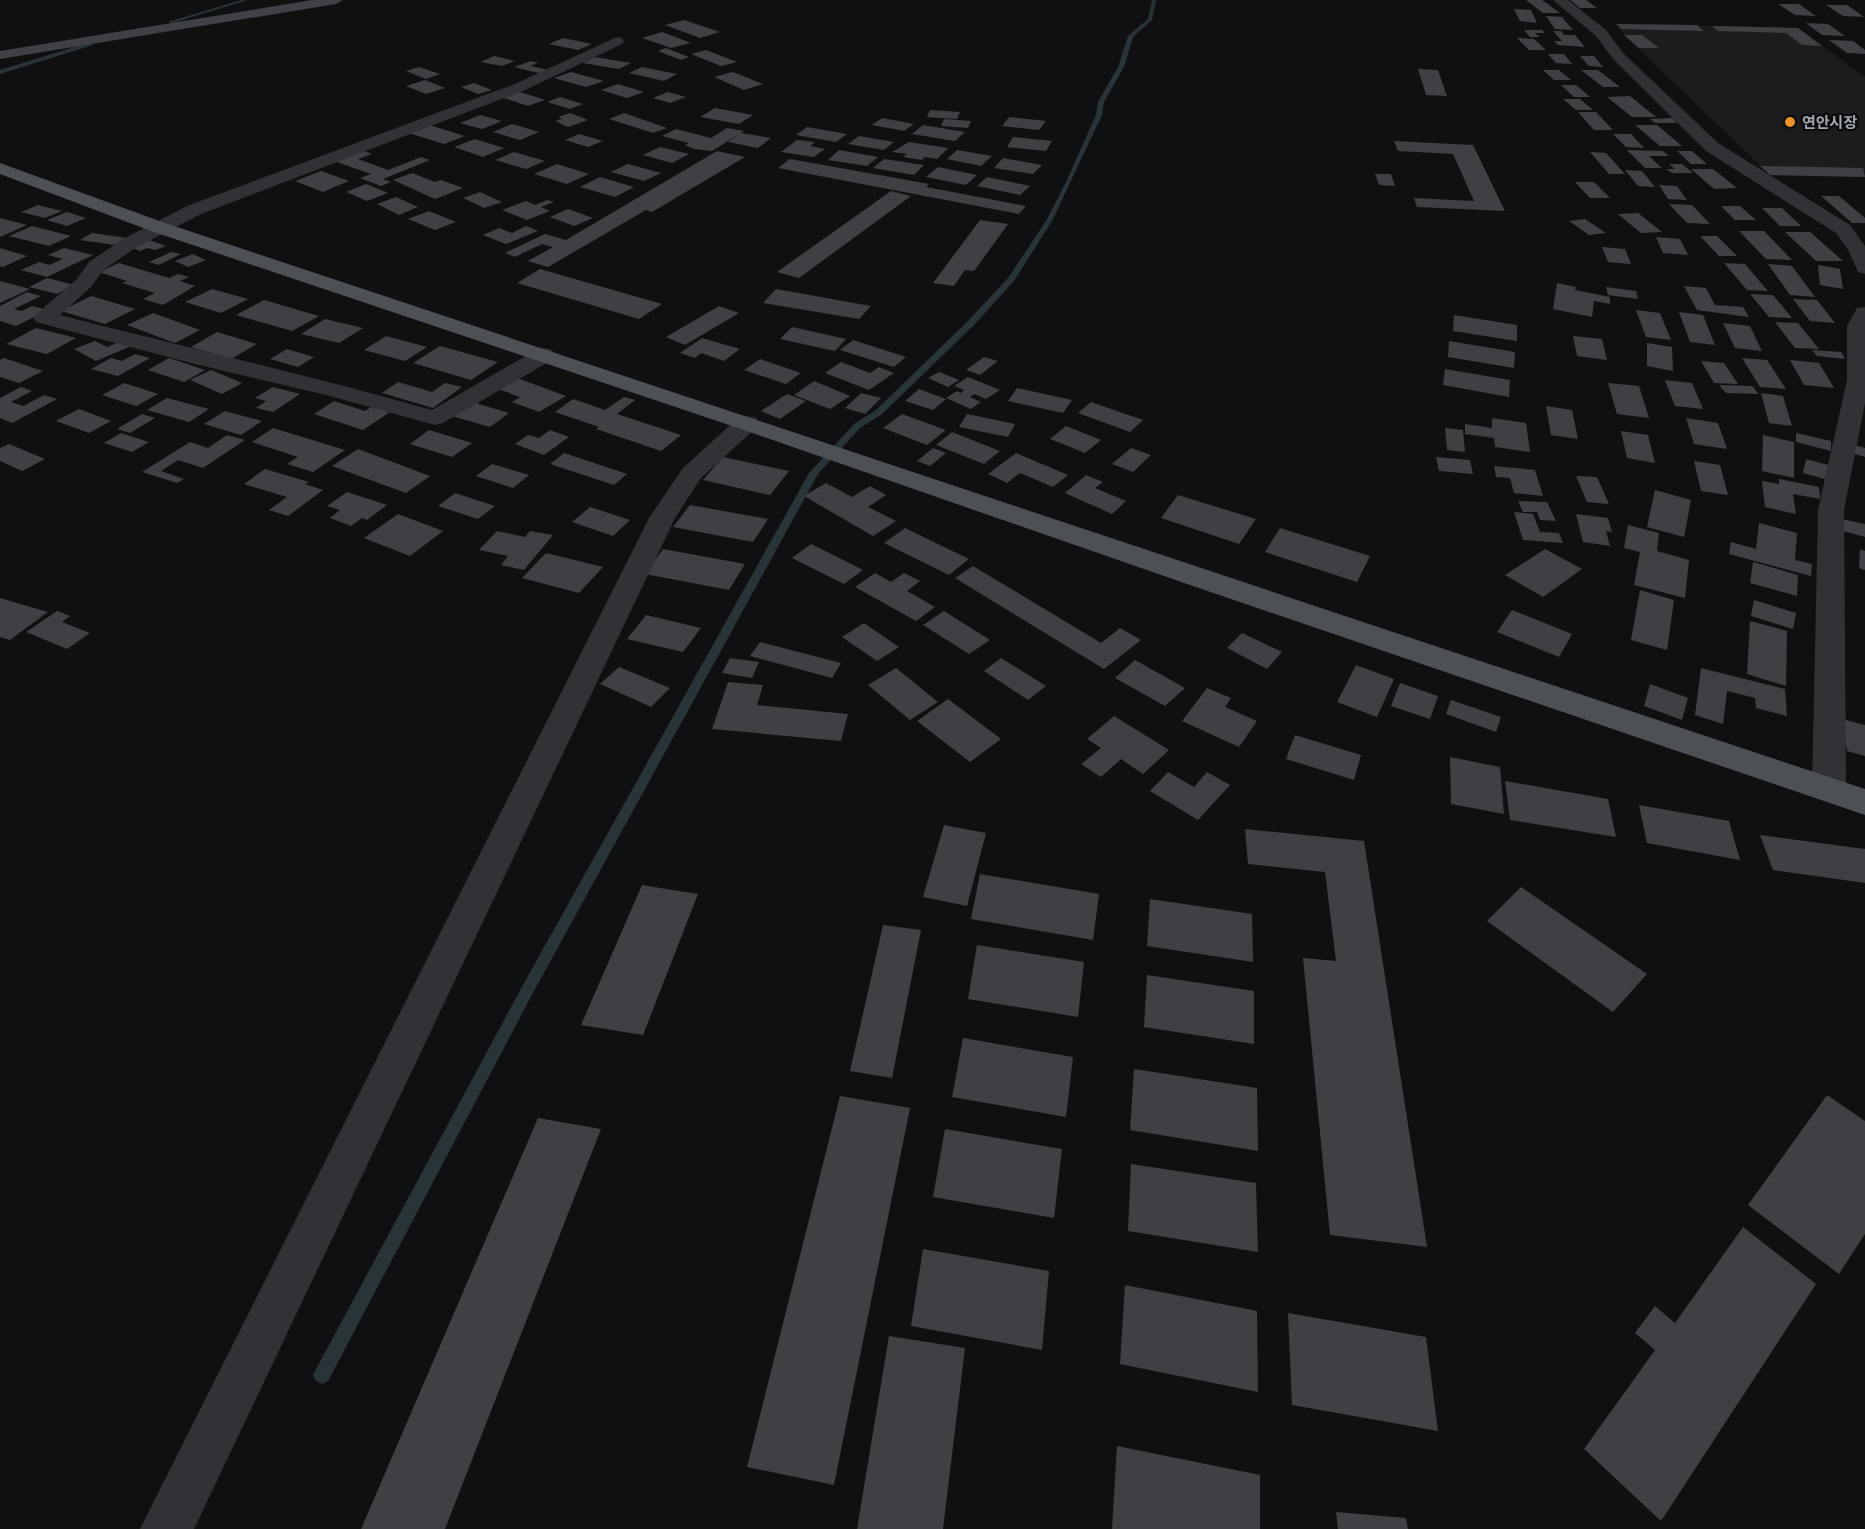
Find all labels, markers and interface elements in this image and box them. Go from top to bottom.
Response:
place label: 연안시장 [1802,113,1857,131]
marker: 연안시장 [1783,115,1797,129]

